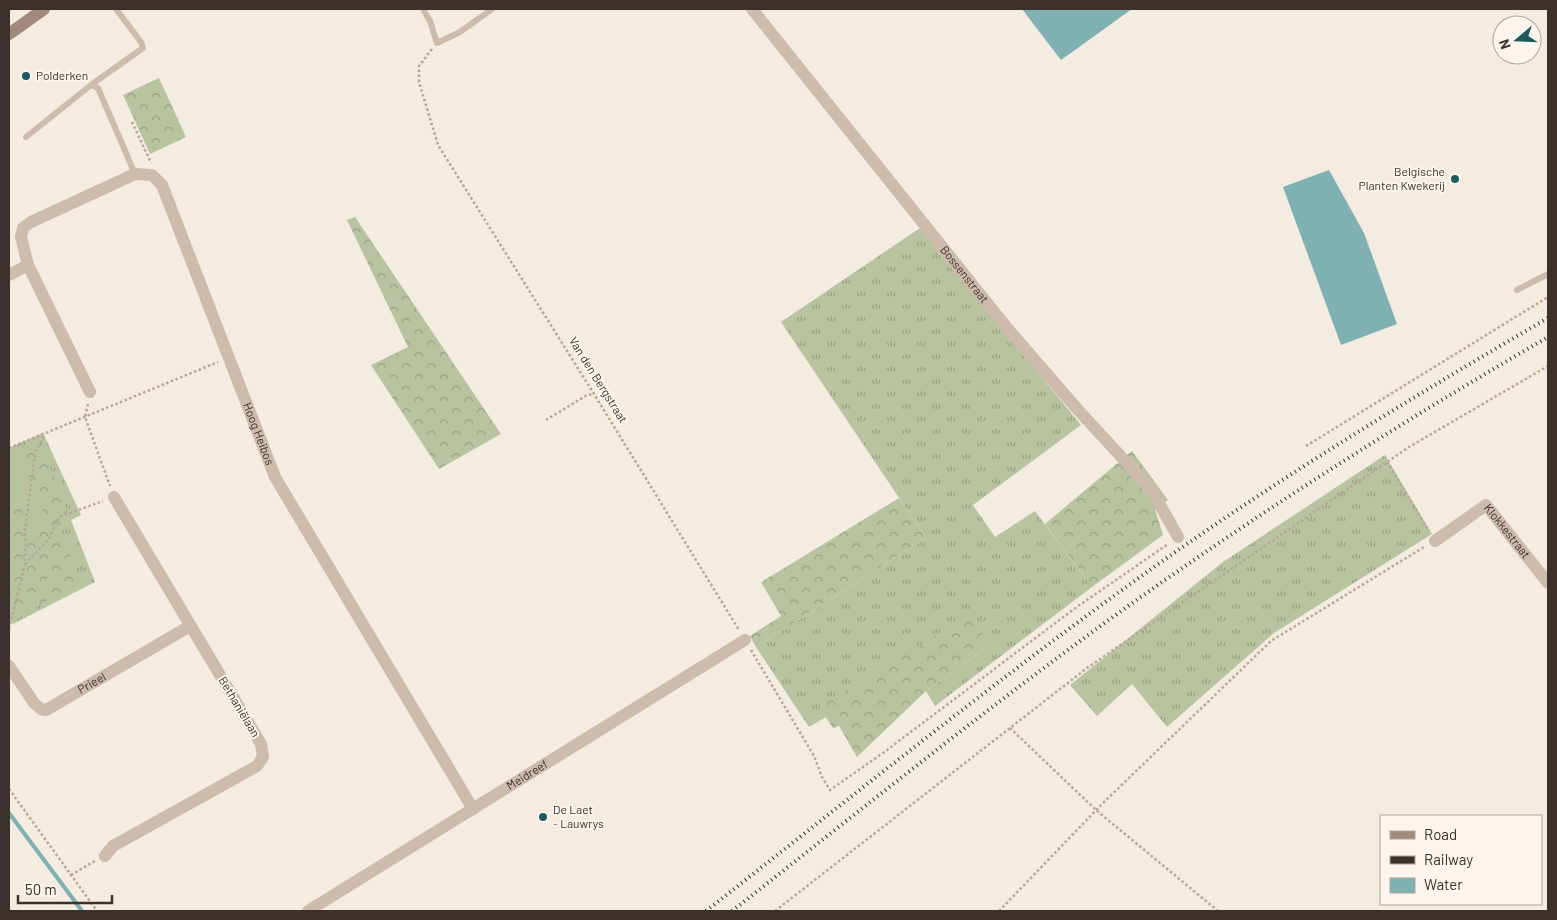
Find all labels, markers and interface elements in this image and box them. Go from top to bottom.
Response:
north arrow [1492,15,1542,65]
text: N [1495,37,1514,52]
place label: Polderken [36,68,88,82]
marker: Polderken [20,70,32,82]
place label: Belgische Planten Kwekerij [1359,164,1445,192]
marker: Belgische Planten Kwekerij [1449,173,1461,185]
street label: Bossenstraat [938,242,992,305]
street label: Van den Bergstraat [567,334,631,425]
street label: Hoog Heibos [241,400,278,467]
street label: Klokkestraat [1482,501,1534,561]
street label: Prieel [75,669,108,696]
street label: Bethaniëlaan [216,674,263,739]
street label: Meidreef [504,756,550,792]
place label: De Laet - Lauwrys [553,802,604,830]
marker: De Laet - Lauwrys [537,811,549,823]
legend [1380,815,1542,905]
text: Road [1424,825,1457,843]
text: Railway [1424,850,1473,868]
scale bar [18,872,111,904]
text: Water [1424,875,1463,893]
text: 50 m [25,880,57,898]

